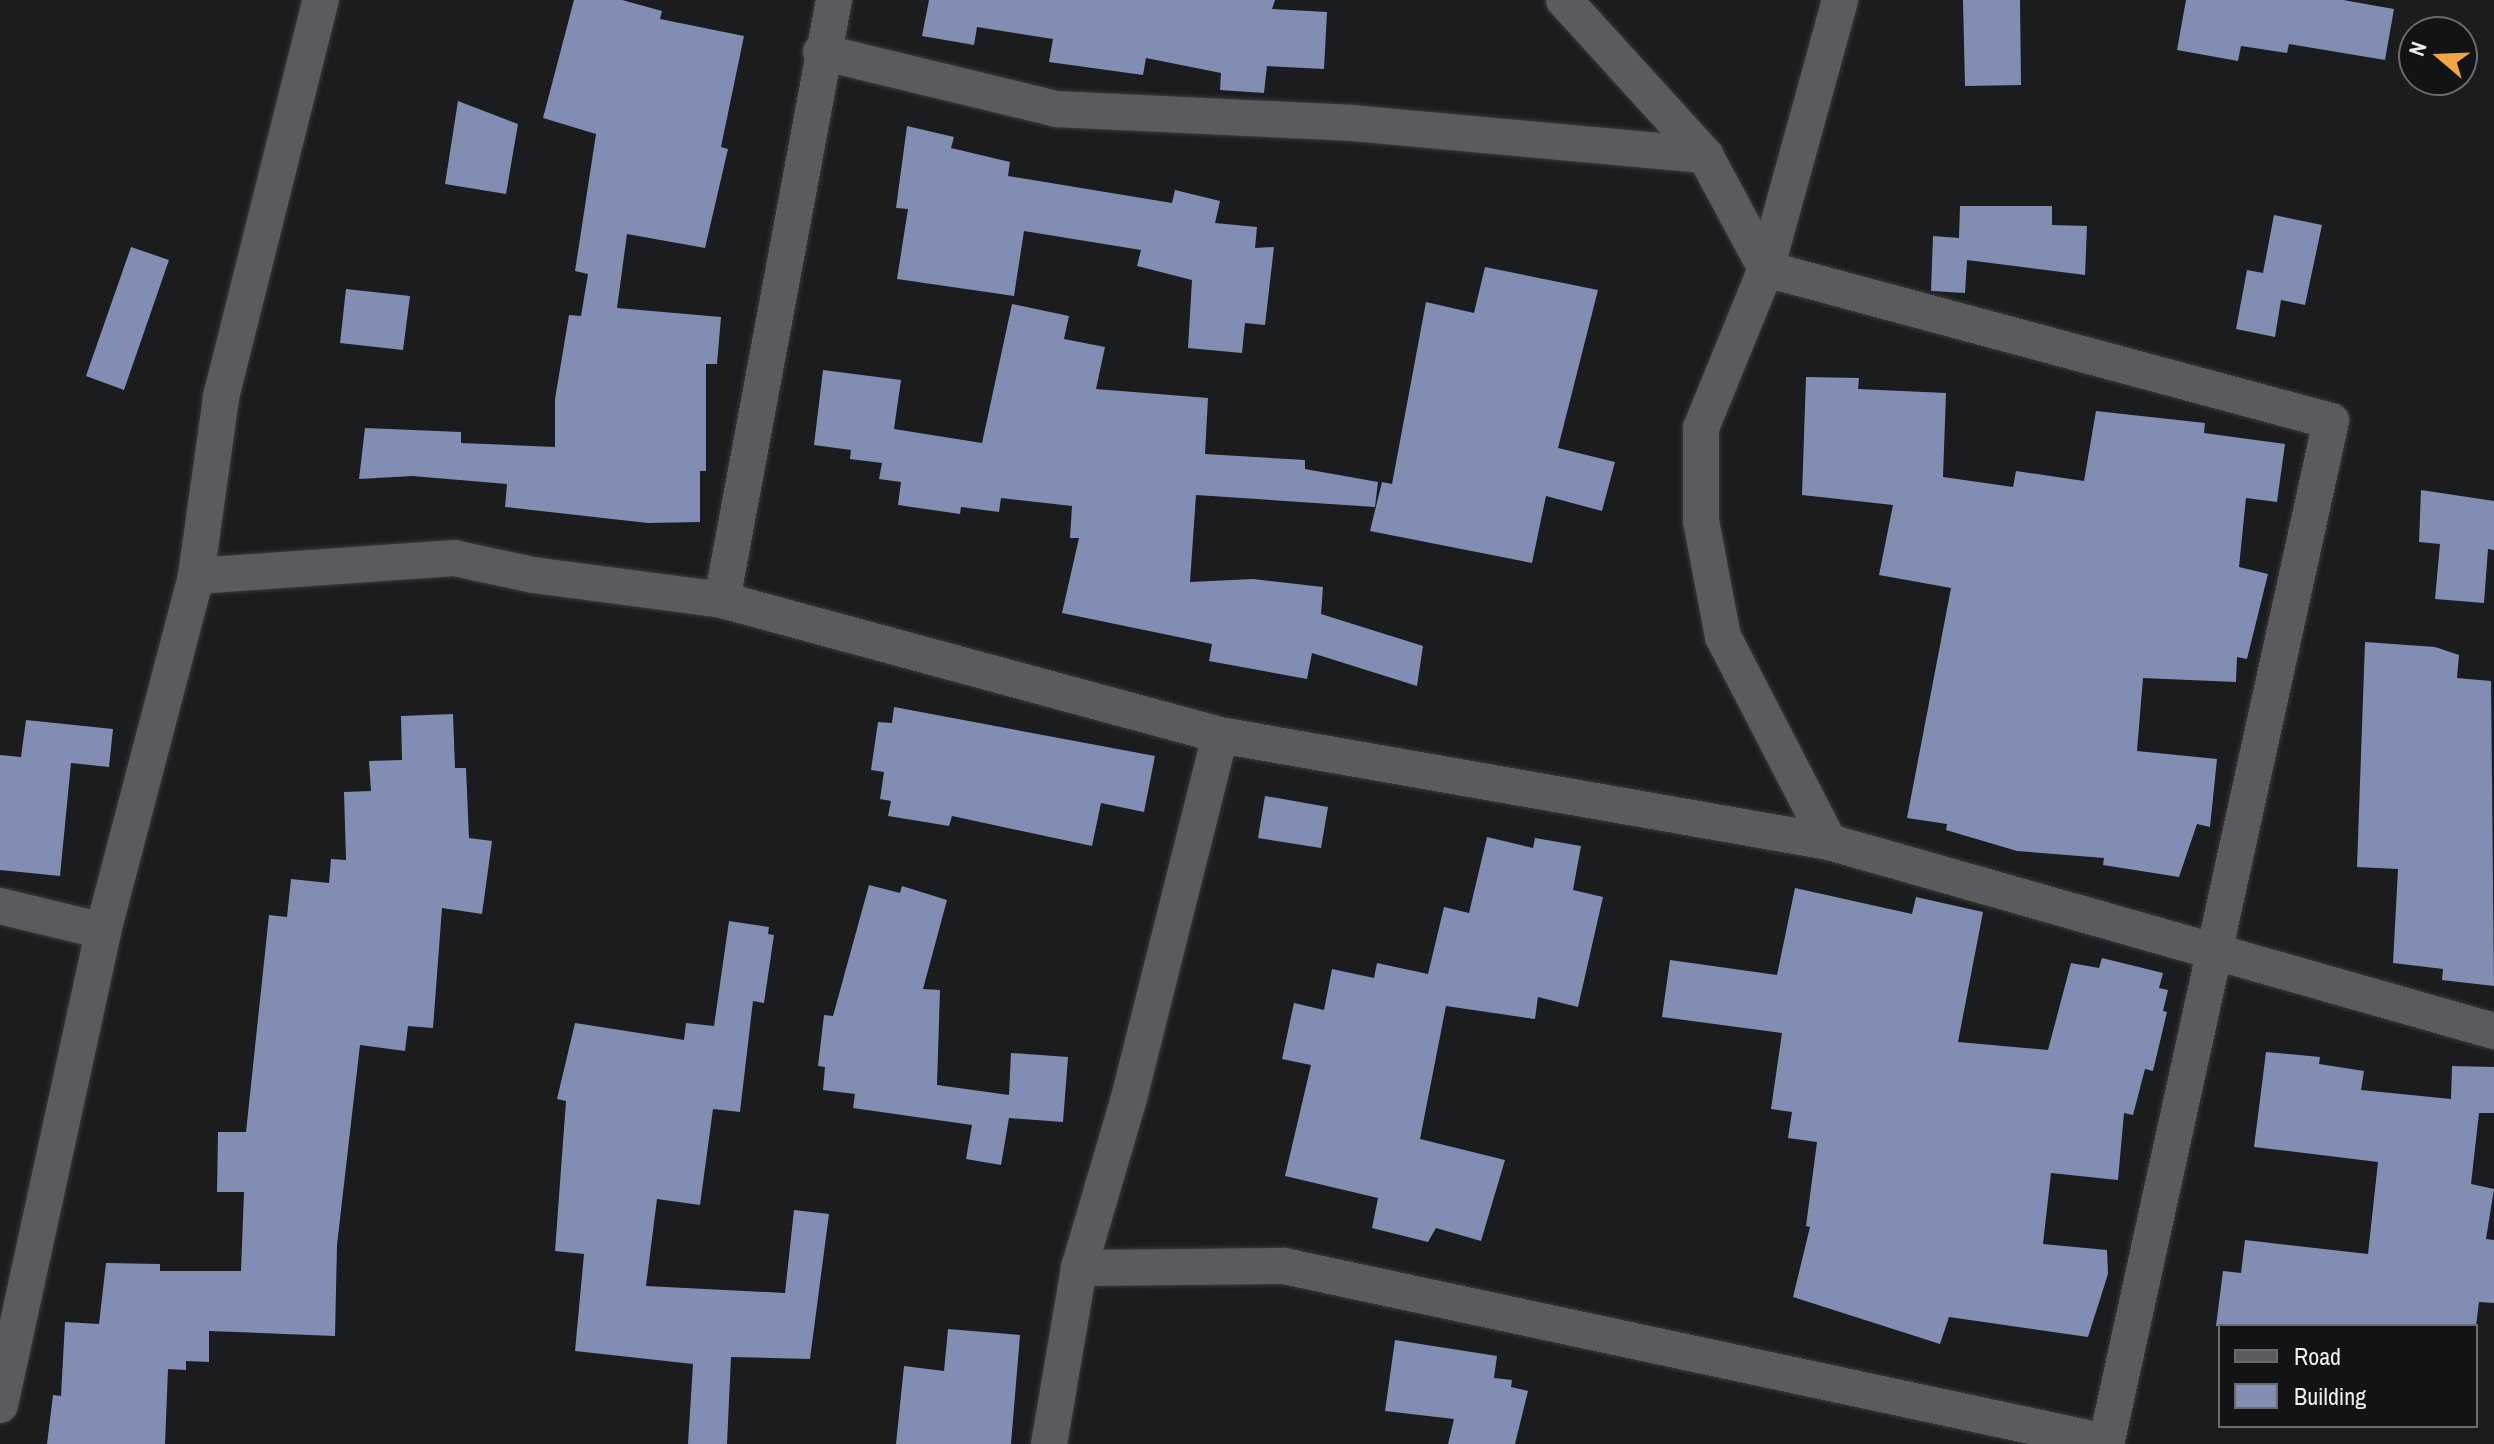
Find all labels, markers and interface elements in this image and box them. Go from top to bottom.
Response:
north arrow [2398,16,2478,96]
text: N [2401,38,2434,60]
legend [2218,1324,2478,1428]
text: Road [2294,1340,2341,1372]
text: Building [2294,1380,2366,1412]

